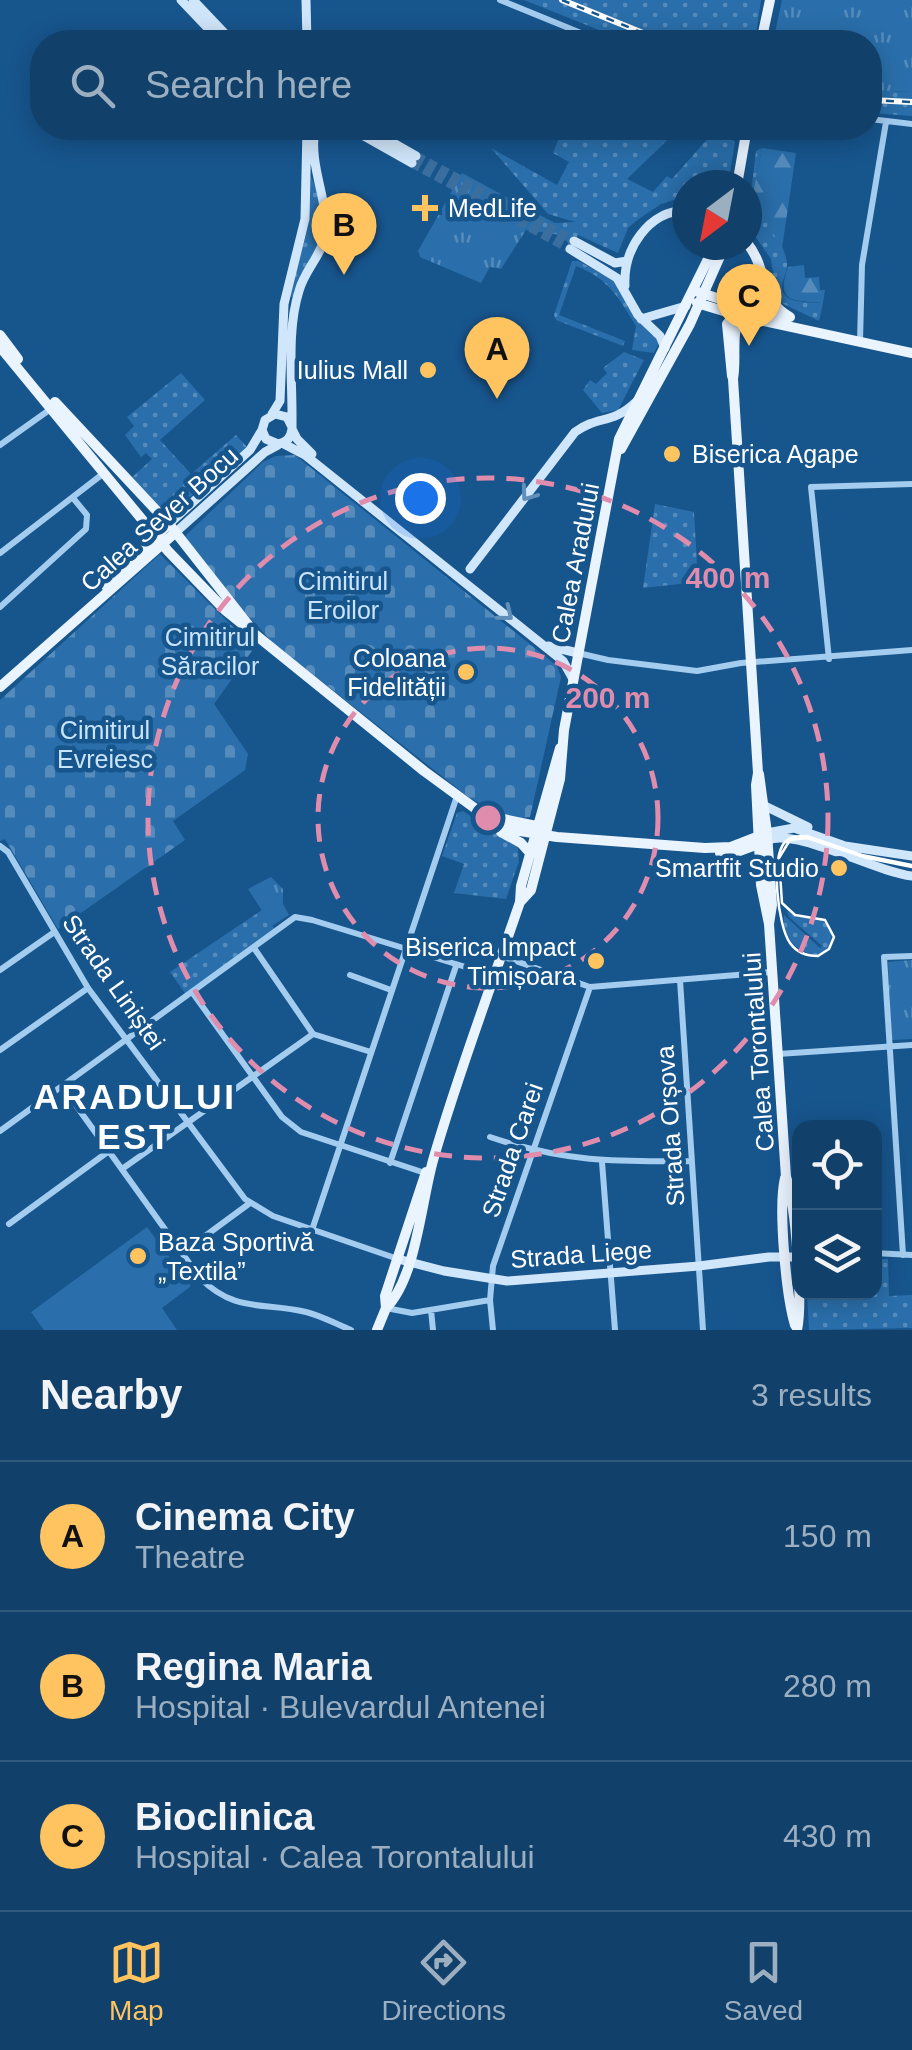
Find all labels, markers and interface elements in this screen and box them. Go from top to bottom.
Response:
search box [30,30,882,140]
icon: search [65,58,120,113]
text: Search here [145,64,352,106]
north arrow [672,170,762,260]
pin: B [312,192,376,275]
place label: MedLife [448,194,537,222]
marker: MedLife [412,195,438,221]
pin: C [716,264,782,346]
pin: A [464,316,530,399]
place label: Iulius Mall [297,356,408,384]
marker: Iulius Mall [417,359,439,381]
place label: Biserica Agape [692,440,859,468]
street label: Calea Sever Bocu [75,441,243,597]
marker: Biserica Agape [661,443,683,465]
your location [395,473,446,524]
street label: Calea Aradului [546,481,604,645]
one-way arrow [522,483,540,501]
text: 400 m [685,561,771,594]
park label: Cimitirul Eroilor [298,567,388,624]
one-way arrow [495,602,513,620]
park label: Cimitirul Săracilor [161,623,259,680]
place label: Coloana Fidelității [347,644,446,701]
marker: Coloana Fidelității [455,661,477,683]
text: 200 m [565,681,651,714]
park label: Cimitirul Evreiesc [57,716,153,773]
centre of rings [470,800,506,836]
place label: Smartfit Studio [655,854,819,882]
marker: Smartfit Studio [828,857,850,879]
street label: Strada Liniștei [57,909,171,1055]
place label: Biserica Impact Timișoara [405,933,576,990]
marker: Biserica Impact Timișoara [585,950,607,972]
street label: Calea Torontalului [737,951,779,1153]
street label: Strada Orșova [650,1045,690,1207]
district label: ARADULUI EST [34,1077,236,1156]
street label: Strada Carei [476,1079,548,1221]
map controls [792,1120,882,1300]
button: locate [792,1120,882,1210]
button: layers [792,1210,882,1300]
place label: Baza Sportivă „Textila” [158,1228,314,1285]
street label: Strada Liege [509,1235,653,1273]
marker: Baza Sportivă „Textila” [127,1245,149,1267]
text: Nearby [40,1371,182,1418]
text: 3 results [751,1377,872,1413]
text: Cinema City [135,1496,355,1538]
text: A [61,1518,84,1554]
text: 150 m [783,1518,872,1554]
text: Theatre [135,1539,245,1575]
text: Regina Maria [135,1646,372,1688]
text: B [61,1668,84,1704]
text: 280 m [783,1668,872,1704]
text: Hospital · Bulevardul Antenei [135,1689,546,1725]
text: Bioclinica [135,1796,315,1838]
text: C [61,1818,84,1854]
text: 430 m [783,1818,872,1854]
text: Hospital · Calea Torontalului [135,1839,535,1875]
tab: Map [109,1935,164,2027]
tab: Directions [382,1935,506,2027]
tab: Saved [724,1935,803,2027]

